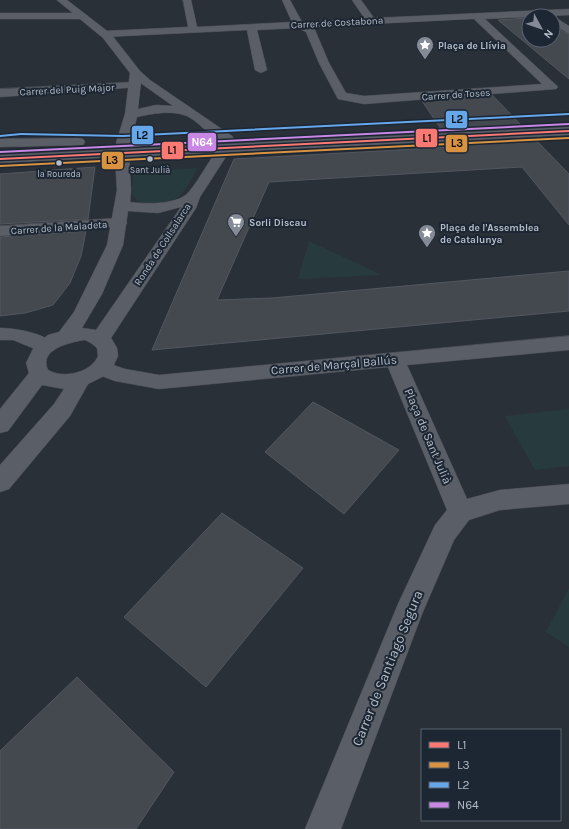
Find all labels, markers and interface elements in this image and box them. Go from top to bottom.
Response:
north arrow [521,8,561,48]
street label: Carrer de Costabona [291,15,384,31]
text: N [541,27,556,41]
place icon: Plaça de Llívia [415,35,435,60]
place label: Plaça de Llívia [438,40,506,52]
street label: Carrer del Puig Major [19,82,115,98]
street label: Carrer de Toses [421,87,491,103]
line badge: L2 [445,110,468,129]
text: L2 [451,113,463,126]
line badge: L2 [131,125,154,145]
line badge: L1 [415,128,438,148]
text: L2 [136,129,148,142]
line badge: N64 [187,132,217,152]
text: L1 [422,132,432,145]
line badge: L3 [445,134,468,153]
text: N64 [191,136,213,149]
text: L3 [451,137,463,150]
line badge: L1 [161,141,184,160]
text: L1 [167,144,177,157]
line badge: L3 [101,151,124,170]
text: L3 [106,154,118,167]
marker: Sant Julià [145,154,155,164]
marker: la Roureda [54,158,64,168]
place label: Sant Julià [130,165,170,175]
place label: la Roureda [37,169,81,179]
street label: Ronda de Collsalarca [132,201,194,288]
supermarket icon: Sorli Discau [226,212,246,237]
place label: Sorli Discau [249,217,307,229]
street label: Carrer de la Maladeta [10,219,108,237]
place label: Plaça de l'Assemblea de Catalunya [440,222,539,246]
place icon: Plaça de l'Assemblea de Catalunya [417,223,437,248]
street label: Carrer de Marçal Ballús [270,353,398,377]
street label: Plaça de Sant Julià [402,386,454,486]
street label: Carrer de Santiago Segura [348,588,426,748]
legend [421,729,561,821]
text: L1 [457,738,467,752]
text: L3 [457,758,470,772]
text: L2 [457,778,470,792]
text: N64 [457,798,479,812]

